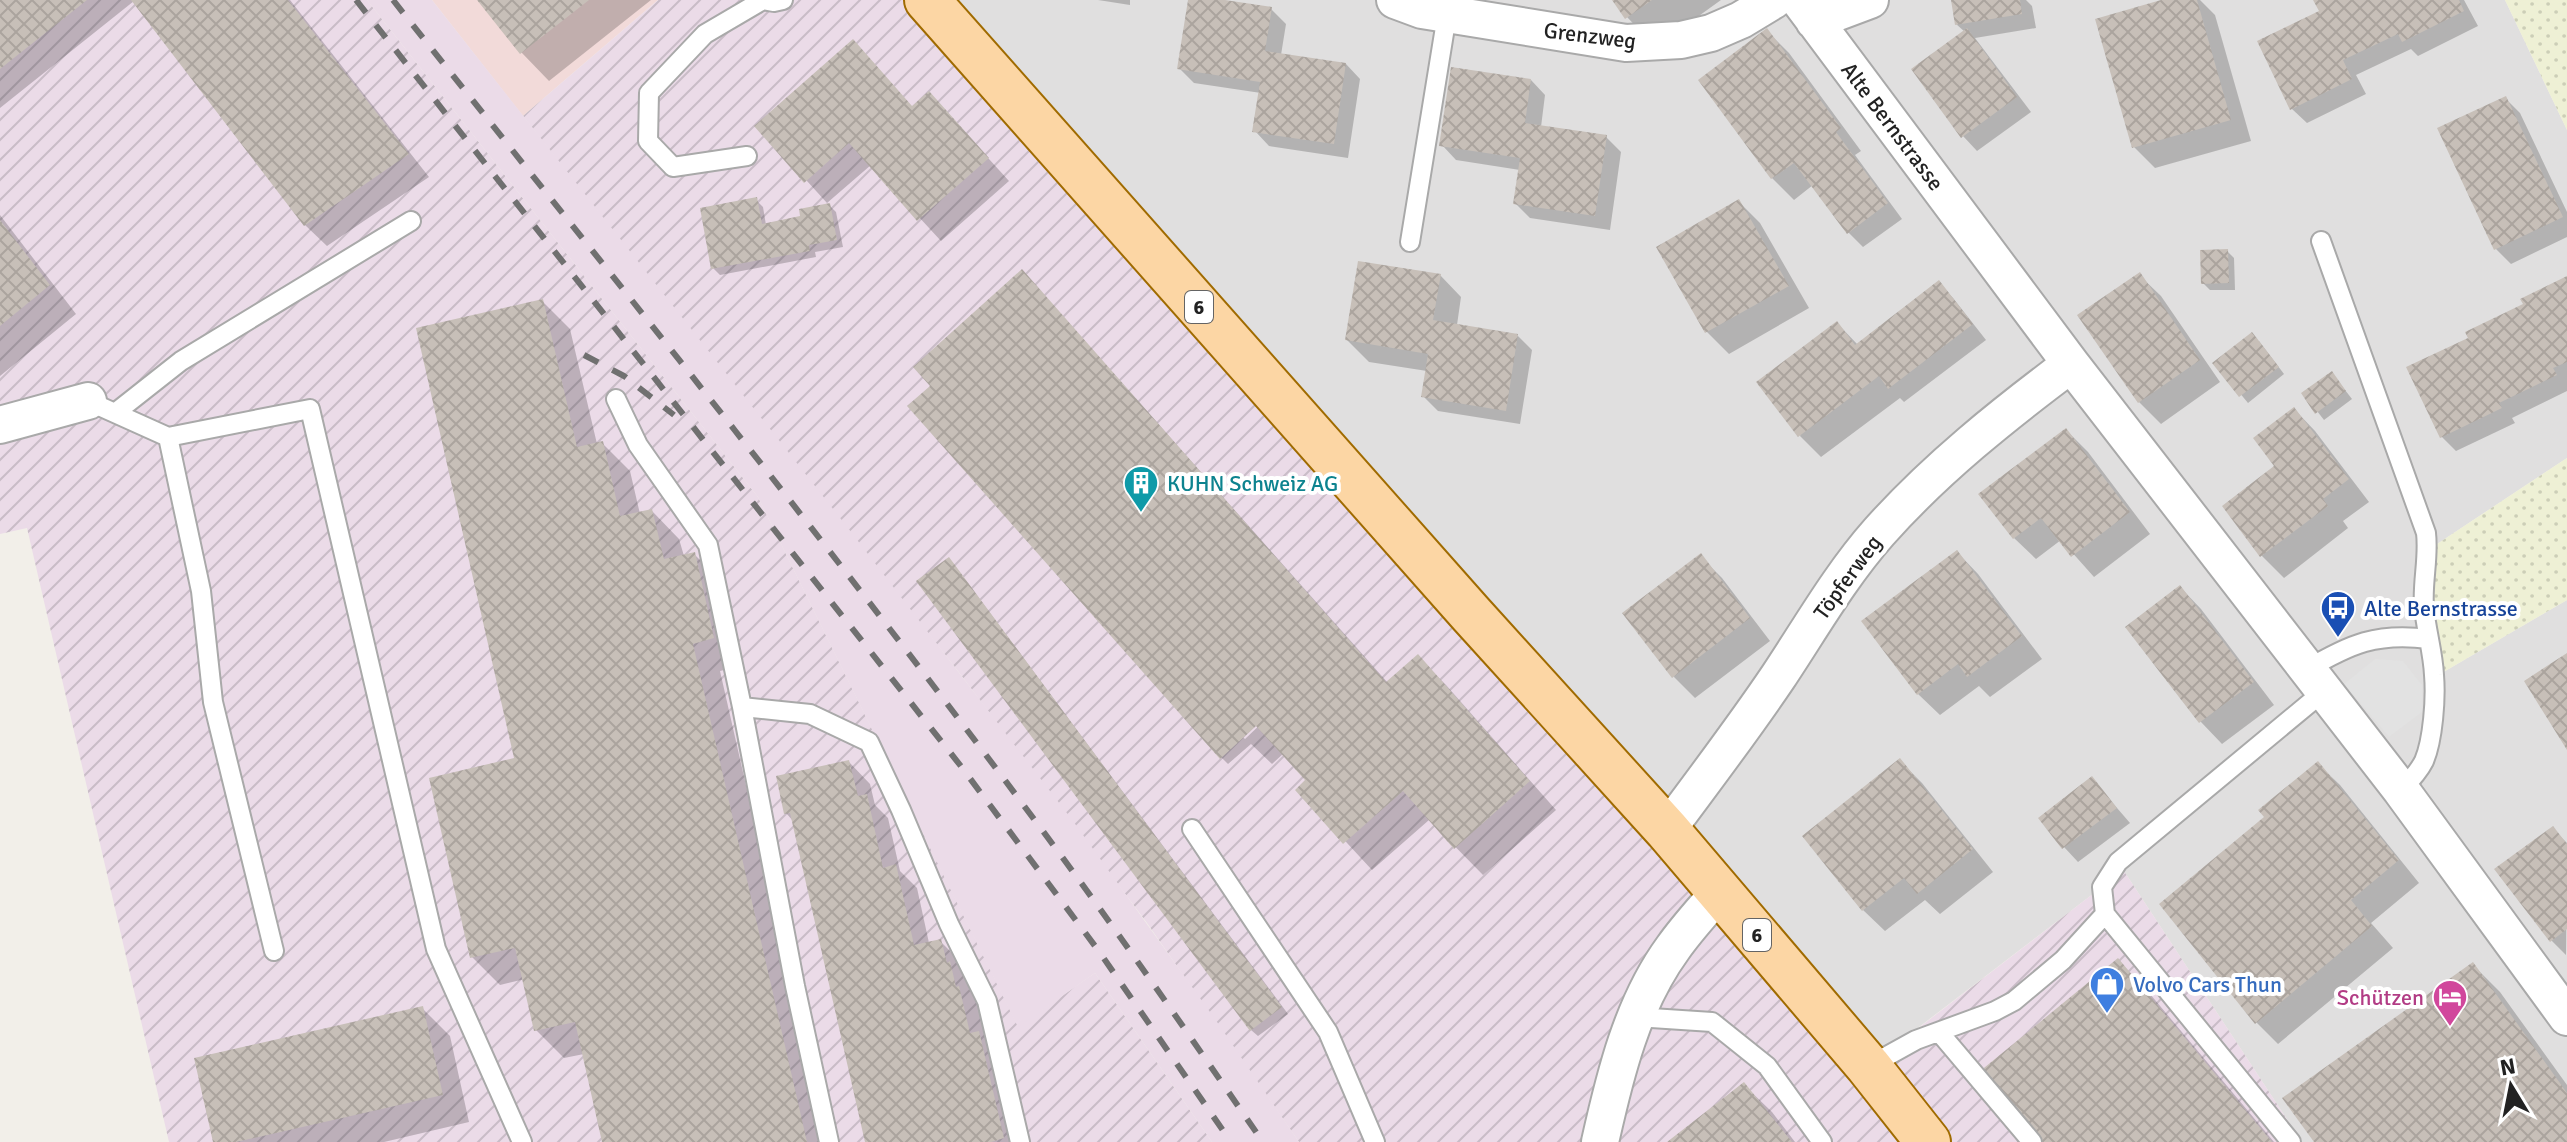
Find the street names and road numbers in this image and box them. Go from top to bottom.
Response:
street label: Grenzweg [1542,16,1638,55]
street label: Alte Bernstrasse [1836,57,1950,196]
road number: 6 [1185,291,1213,323]
street label: Töpferweg [1808,530,1887,625]
road number: 6 [1743,919,1771,951]

